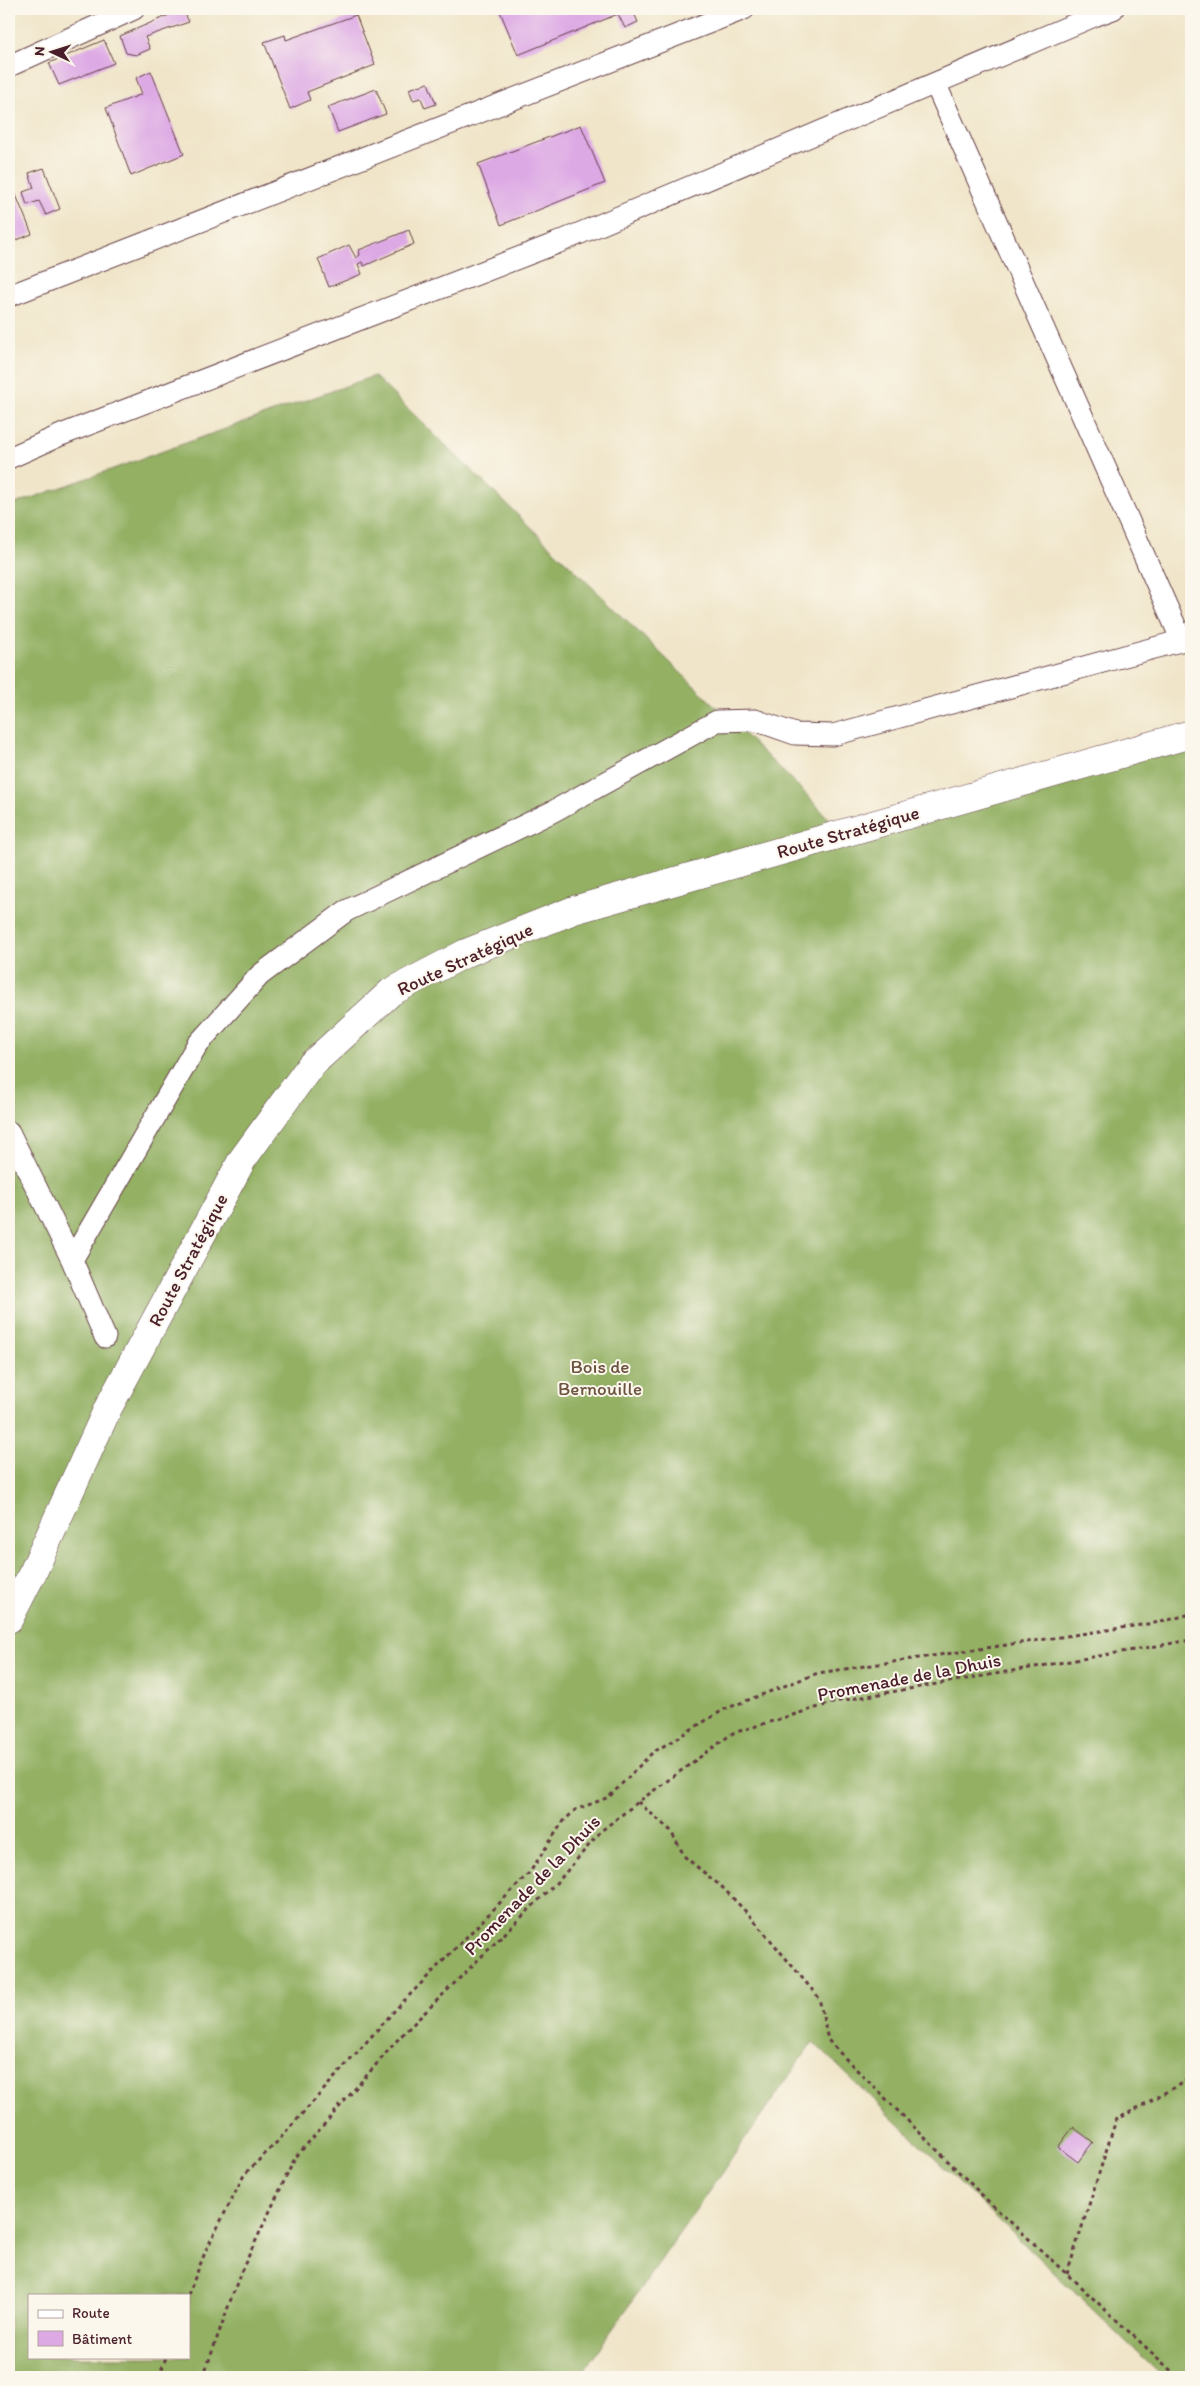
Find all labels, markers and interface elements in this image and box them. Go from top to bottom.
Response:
north arrow [28,28,78,78]
text: N [31,46,48,56]
street label: Route Stratégique [774,801,922,863]
street label: Route Stratégique [393,917,537,1001]
street label: Route Stratégique [143,1190,233,1330]
park label: Bois de Bernouille [558,1355,642,1400]
street label: Promenade de la Dhuis [815,1648,1003,1706]
street label: Promenade de la Dhuis [459,1810,605,1960]
legend [28,2294,190,2358]
text: Route [72,2304,110,2322]
text: Bâtiment [72,2330,133,2348]

